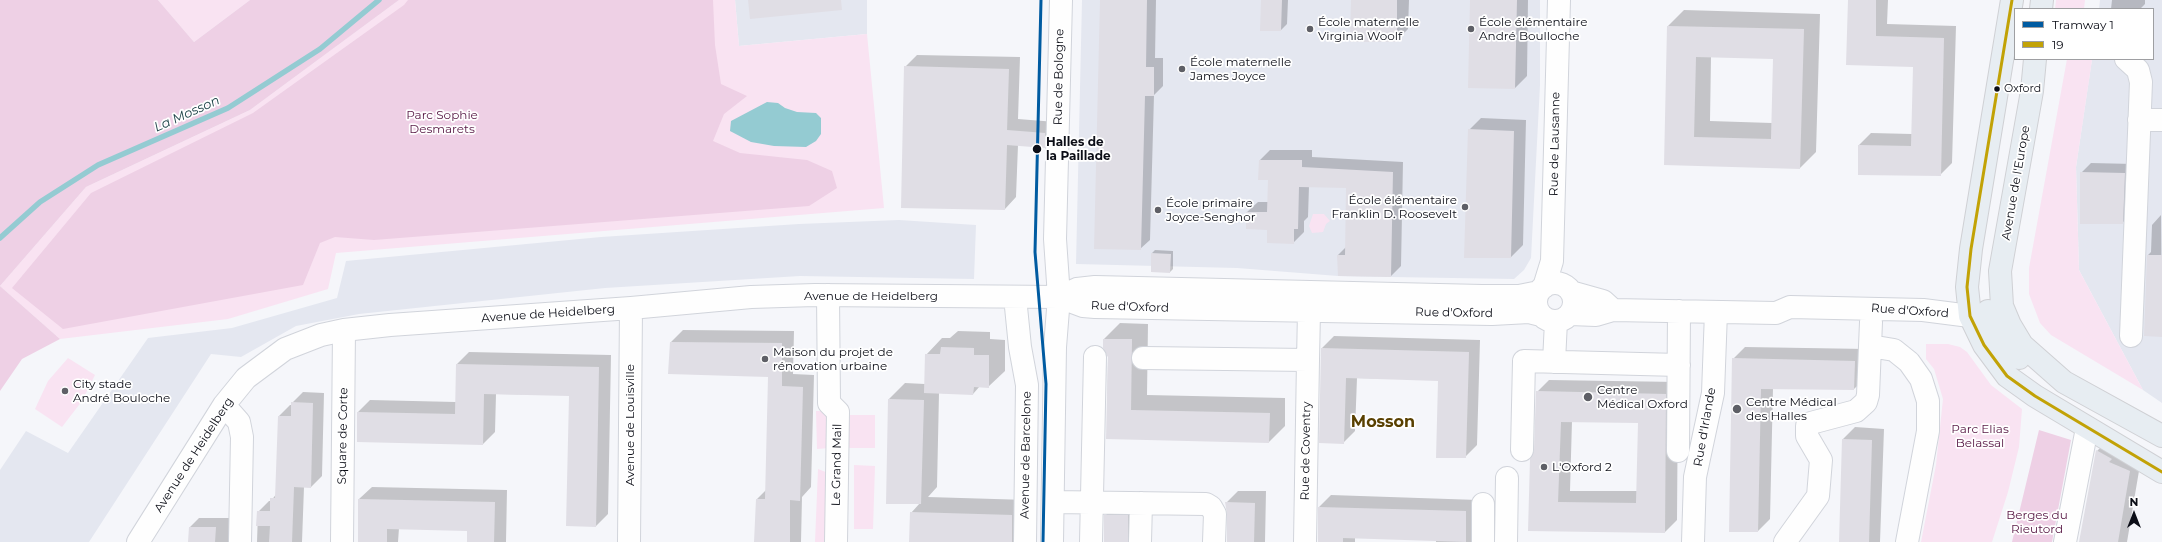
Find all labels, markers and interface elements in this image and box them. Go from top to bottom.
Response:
legend [2014,8,2154,60]
place label: École maternelle Virginia Woolf [1318,15,1419,43]
place label: École élémentaire André Boulloche [1479,15,1587,43]
text: Tramway 1 [2052,17,2114,32]
marker: École maternelle Virginia Woolf [1305,24,1315,34]
marker: École élémentaire André Boulloche [1466,24,1476,34]
street label: Rue de Bologne [1051,29,1067,125]
text: 19 [2052,37,2064,52]
place label: École maternelle James Joyce [1190,55,1291,83]
marker: École maternelle James Joyce [1177,64,1187,74]
place label: Oxford [2004,82,2041,96]
marker: Oxford [1992,84,2002,94]
street label: Rue de Lausanne [1547,92,1563,196]
water label: La Mosson [152,93,222,135]
park label: Parc Sophie Desmarets [406,108,478,136]
street label: Avenue de l'Europe [1999,125,2033,241]
place label: Halles de la Paillade [1046,135,1111,163]
marker: Halles de la Paillade [1031,143,1043,155]
place label: École élémentaire Franklin D. Roosevelt [1331,193,1457,221]
place label: École primaire Joyce-Senghor [1166,196,1255,224]
marker: École élémentaire Franklin D. Roosevelt [1460,202,1470,212]
marker: École primaire Joyce-Senghor [1153,205,1163,215]
street label: Avenue de Heidelberg [804,289,938,303]
street label: Rue d'Oxford [1091,298,1169,316]
street label: Rue d'Oxford [1871,301,1949,321]
street label: Avenue de Heidelberg [481,302,615,326]
street label: Rue d'Oxford [1415,305,1493,321]
place label: Maison du projet de rénovation urbaine [773,345,893,373]
marker: Maison du projet de rénovation urbaine [760,354,770,364]
street label: Avenue de Louisville [623,364,637,486]
place label: City stade André Bouloche [73,377,170,405]
place label: Centre Médical Oxford [1597,383,1688,411]
marker: City stade André Bouloche [60,386,70,396]
street label: Rue d'Irlande [1691,386,1719,468]
street label: Square de Corte [335,387,351,485]
street label: Avenue de Barcelone [1018,391,1034,519]
marker: Centre Médical Oxford [1582,391,1594,403]
street label: Avenue de Heidelberg [151,395,237,515]
place label: Centre Médical des Halles [1746,395,1837,423]
street label: Rue de Coventry [1298,401,1314,501]
marker: Centre Médical des Halles [1731,403,1743,415]
district label: Mosson [1351,412,1415,432]
park label: Parc Elias Belassal [1951,422,2009,450]
street label: Le Grand Mail [829,424,845,506]
place label: L'Oxford 2 [1552,460,1612,474]
marker: L'Oxford 2 [1539,462,1549,472]
north arrow [2114,494,2154,534]
text: N [2130,495,2138,509]
park label: Berges du Rieutord [2006,508,2068,536]

